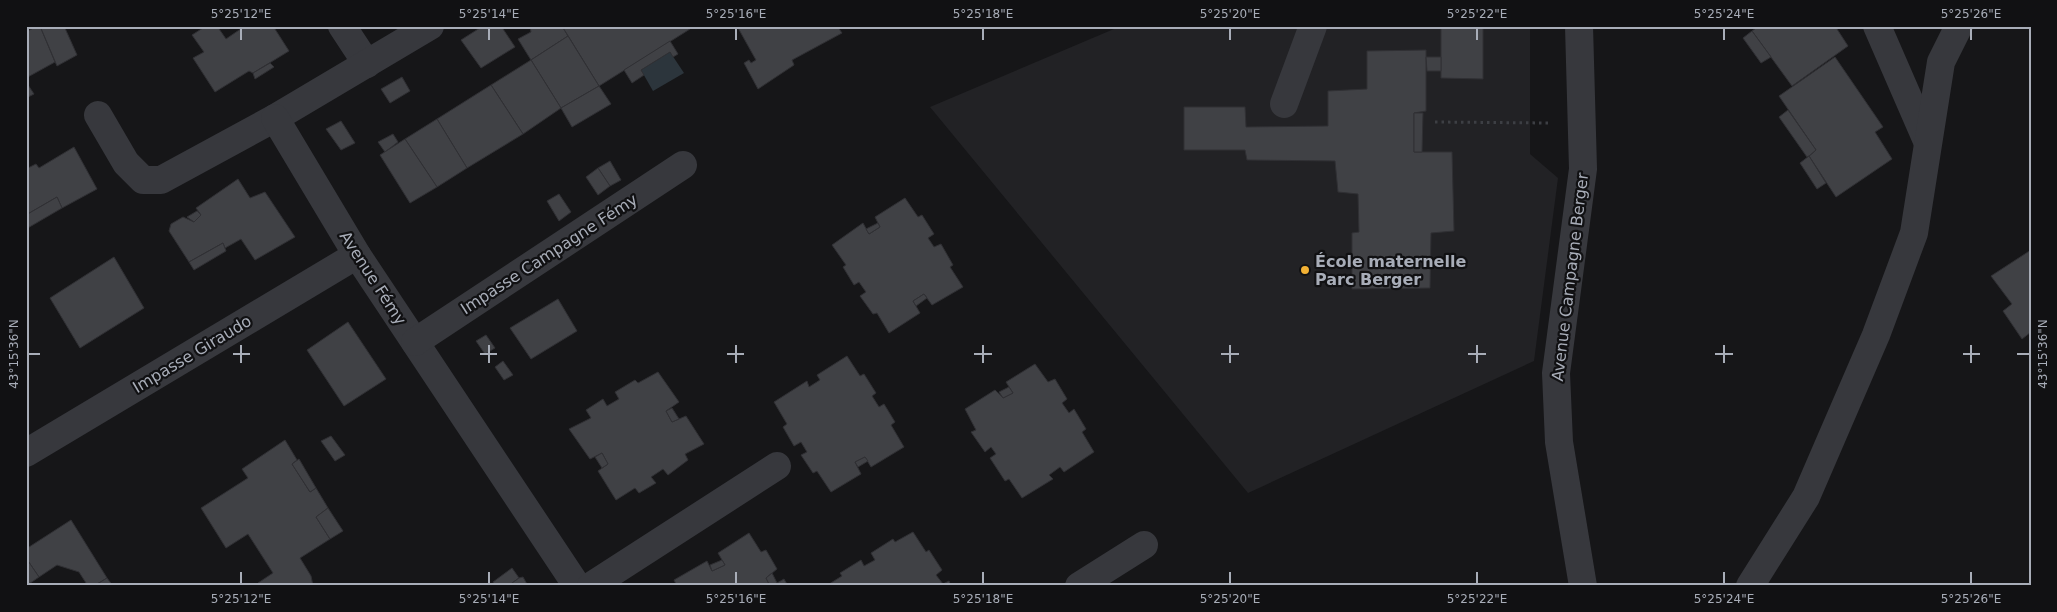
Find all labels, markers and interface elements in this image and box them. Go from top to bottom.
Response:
text: 5°25'12"E [211,7,271,21]
text: 5°25'14"E [459,7,519,21]
text: 5°25'16"E [706,7,766,21]
text: 5°25'18"E [953,7,1013,21]
text: 5°25'20"E [1200,7,1260,21]
text: 5°25'22"E [1447,7,1507,21]
text: 5°25'24"E [1694,7,1754,21]
text: 5°25'26"E [1941,7,2001,21]
street label: Avenue Campagne Berger [1548,171,1592,382]
street label: Impasse Campagne Fémy [457,190,641,318]
street label: Avenue Fémy [336,228,410,328]
place label: École maternelle Parc Berger [1315,252,1466,289]
marker: École maternelle Parc Berger [1299,264,1311,276]
street label: Impasse Giraudo [129,311,255,397]
text: 43°15'36"N [7,319,21,389]
text: 43°15'36"N [2036,319,2050,389]
text: 5°25'12"E [211,592,271,606]
text: 5°25'14"E [459,592,519,606]
text: 5°25'16"E [706,592,766,606]
text: 5°25'18"E [953,592,1013,606]
text: 5°25'20"E [1200,592,1260,606]
text: 5°25'22"E [1447,592,1507,606]
text: 5°25'24"E [1694,592,1754,606]
text: 5°25'26"E [1941,592,2001,606]

